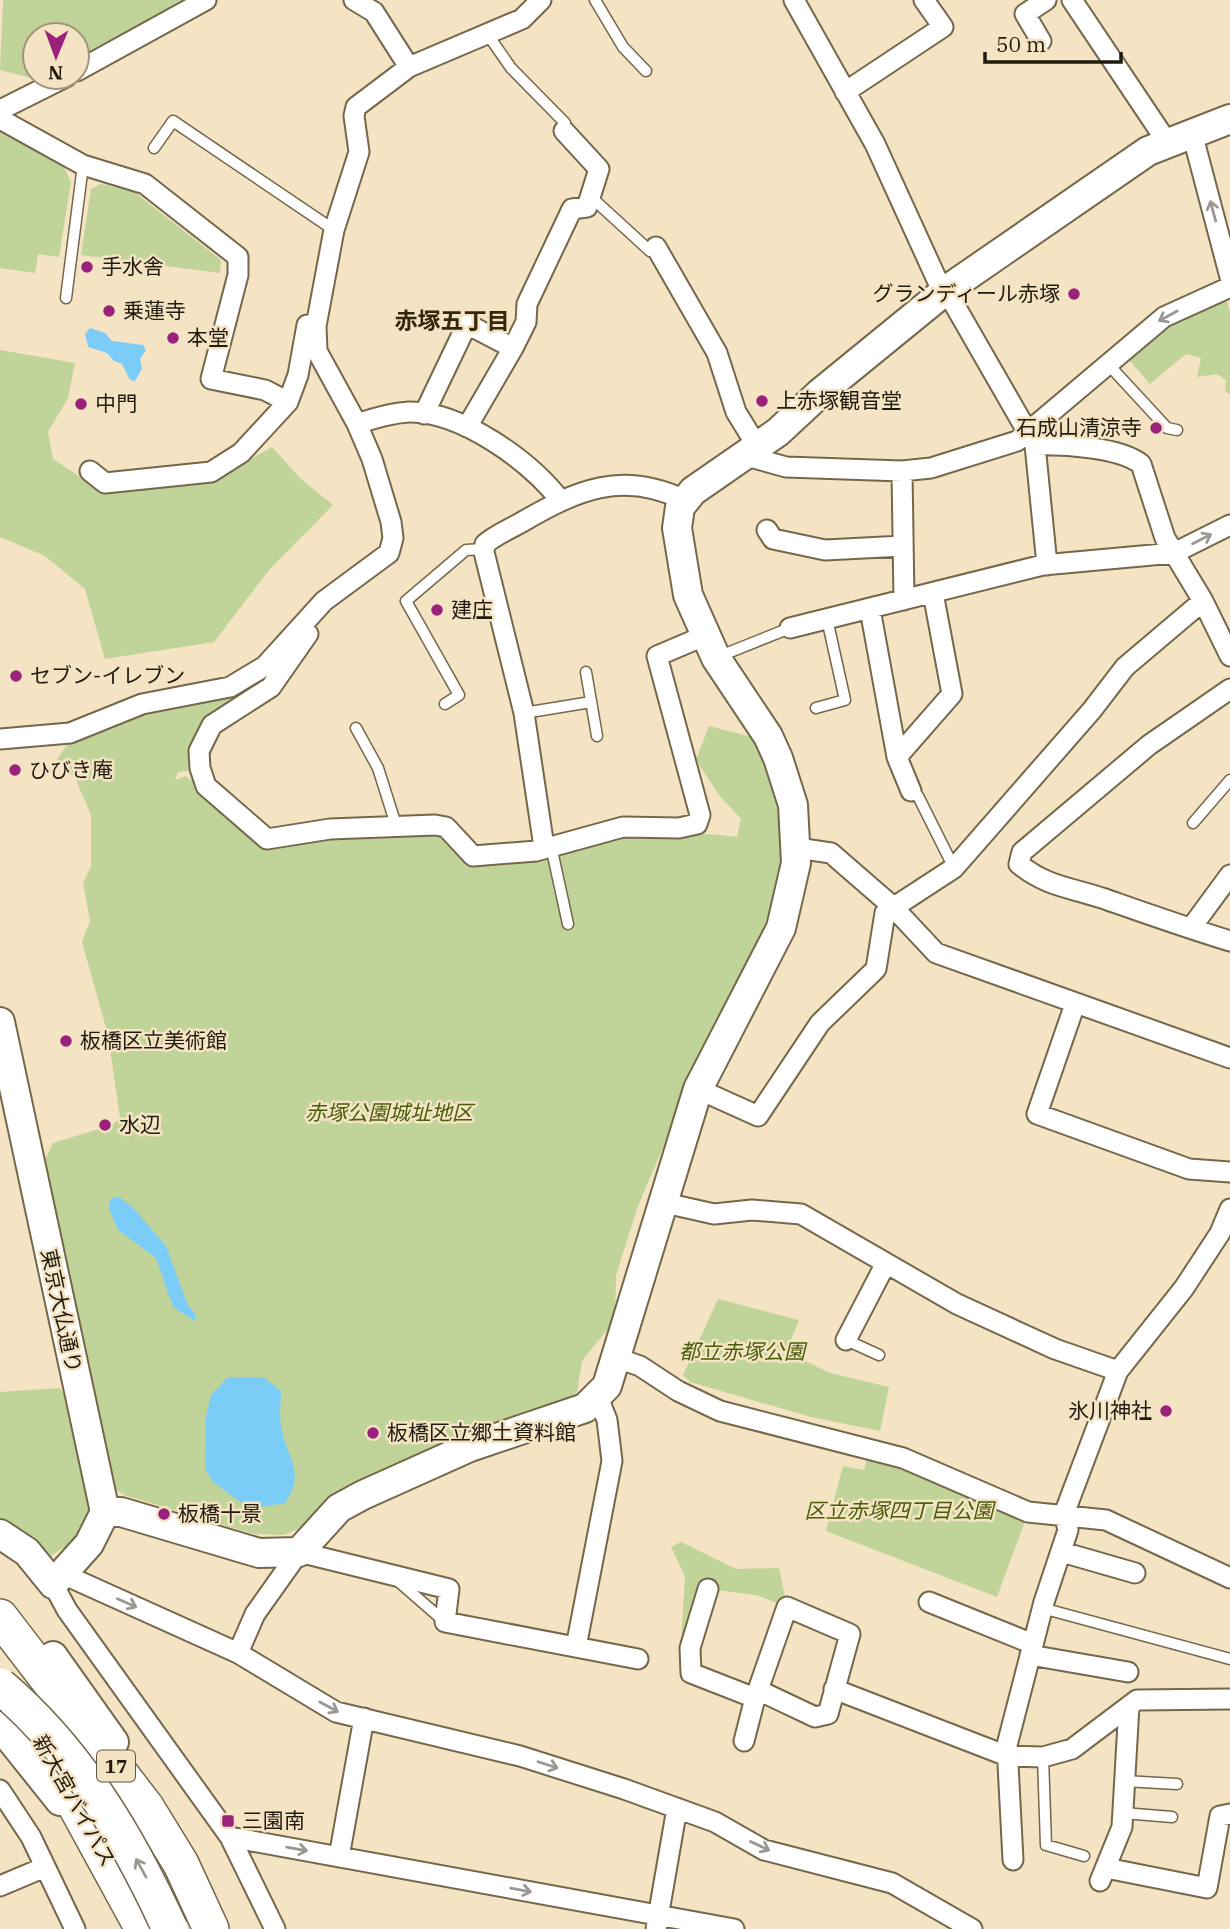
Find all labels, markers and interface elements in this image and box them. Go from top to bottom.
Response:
north arrow [21,21,91,91]
scale bar [985,21,1122,65]
text: 50 m [996,30,1046,58]
text: N [48,61,63,85]
one-way arrow [1206,200,1219,223]
place label: 手水舎 [101,252,164,280]
marker: 手水舎 [79,259,95,275]
place label: グランディール赤塚 [872,279,1060,307]
marker: グランディール赤塚 [1066,286,1082,302]
place label: 乗蓮寺 [123,296,186,324]
marker: 乗蓮寺 [101,303,117,319]
district label: 赤塚五丁目 [395,305,510,335]
one-way arrow [1159,309,1179,323]
place label: 本堂 [187,323,229,351]
marker: 本堂 [165,330,181,346]
place label: 上赤塚観音堂 [776,386,902,414]
place label: 中門 [95,389,137,417]
marker: 上赤塚観音堂 [754,393,770,409]
marker: 中門 [73,396,89,412]
place label: 石成山清涼寺 [1016,413,1142,441]
marker: 石成山清涼寺 [1148,420,1164,436]
one-way arrow [1191,531,1212,545]
place label: 建庄 [451,595,493,623]
marker: 建庄 [429,602,445,618]
place label: セブン-イレブン [30,661,185,689]
marker: セブン-イレブン [8,668,24,684]
place label: ひびき庵 [29,755,113,783]
marker: ひびき庵 [7,762,23,778]
place label: 板橋区立美術館 [80,1026,227,1054]
marker: 板橋区立美術館 [58,1033,74,1049]
park label: 赤塚公園城址地区 [305,1098,476,1126]
place label: 水辺 [119,1110,161,1138]
marker: 水辺 [97,1117,113,1133]
street label: 東京大仏通り [35,1246,89,1375]
park label: 都立赤塚公園 [679,1337,808,1365]
place label: 氷川神社 [1068,1396,1152,1424]
marker: 氷川神社 [1158,1403,1174,1419]
place label: 板橋区立郷土資料館 [387,1418,576,1446]
marker: 板橋区立郷土資料館 [365,1425,381,1441]
park label: 区立赤塚四丁目公園 [805,1496,996,1524]
place label: 板橋十景 [178,1499,262,1527]
marker: 板橋十景 [156,1506,172,1522]
one-way arrow [116,1597,137,1610]
one-way arrow [318,1701,339,1714]
street label: 新大宮バイパス [27,1730,123,1871]
road number: 17 [97,1750,135,1782]
one-way arrow [537,1759,559,1772]
place label: 三園南 [242,1806,305,1834]
marker: 三園南 [220,1813,236,1829]
one-way arrow [749,1840,770,1854]
one-way arrow [285,1843,308,1857]
one-way arrow [134,1858,148,1878]
one-way arrow [509,1884,532,1897]

